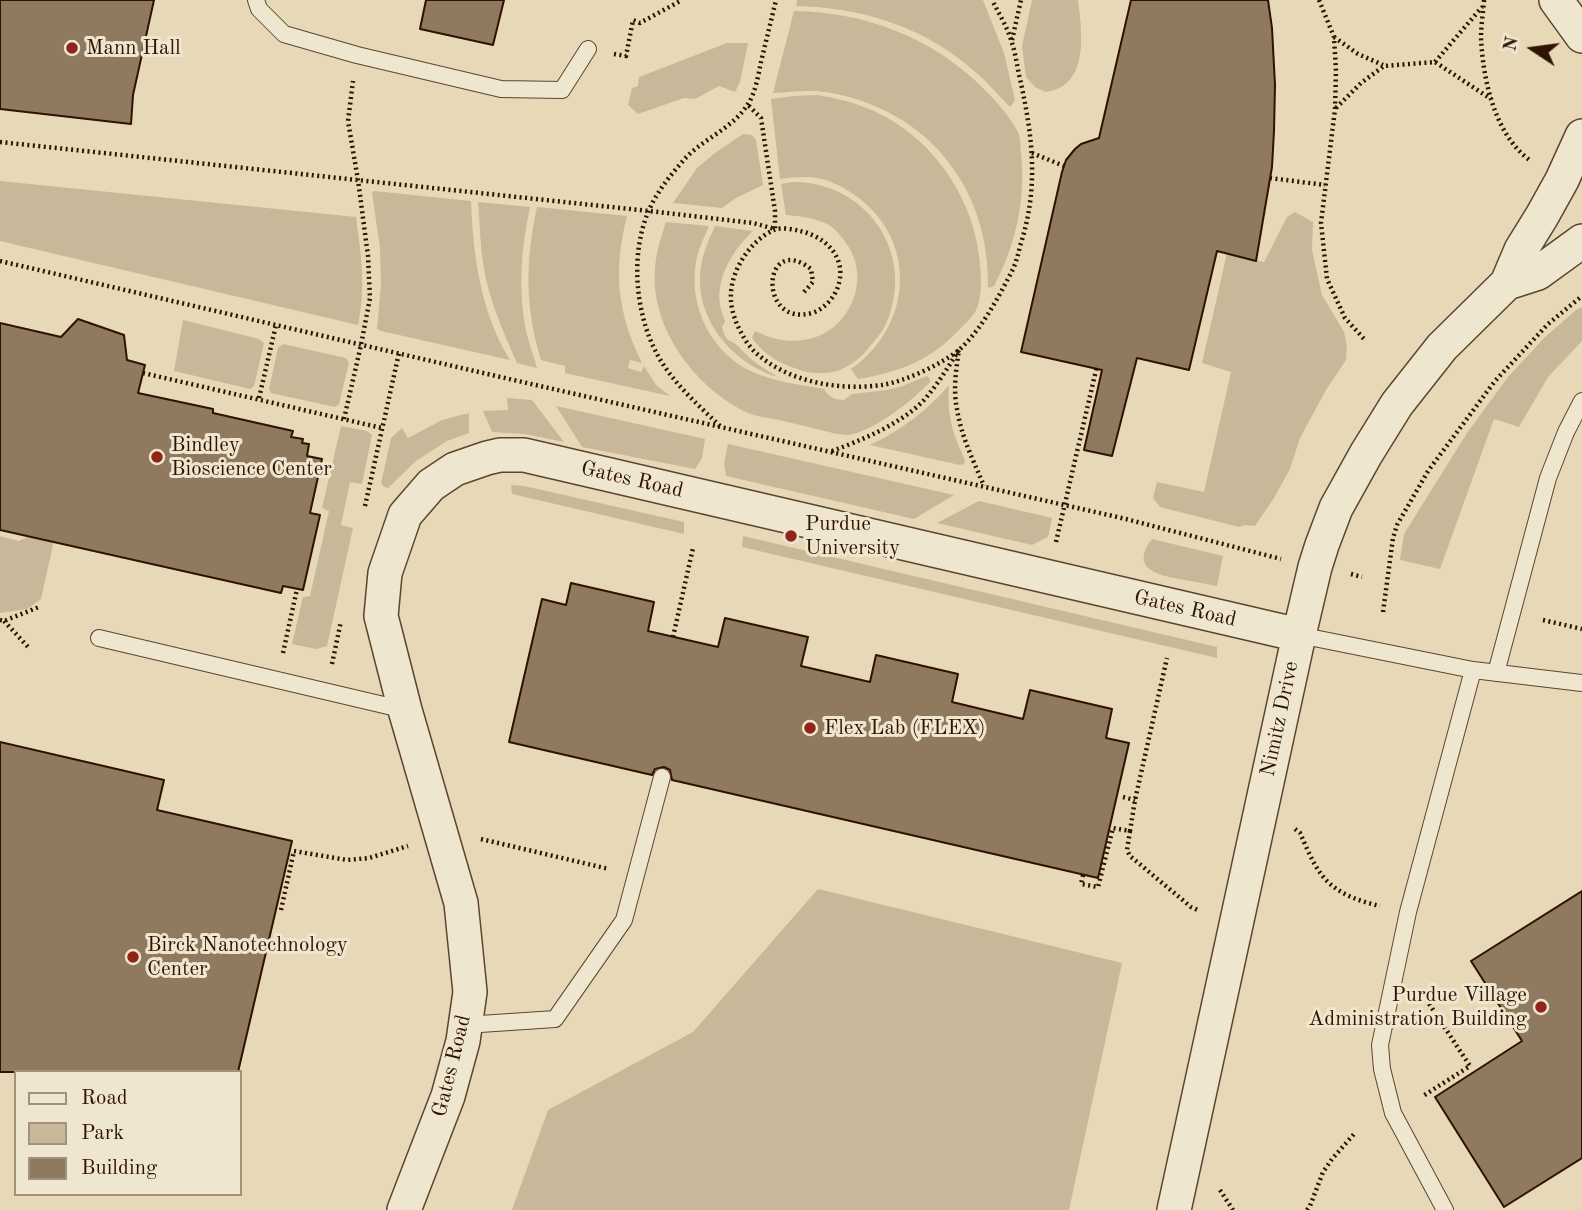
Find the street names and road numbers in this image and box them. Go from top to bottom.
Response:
street label: Gates Road [578,456,686,504]
street label: Gates Road [1131,585,1239,633]
street label: Nimitz Drive [1256,659,1304,779]
street label: Gates Road [427,1012,477,1120]

